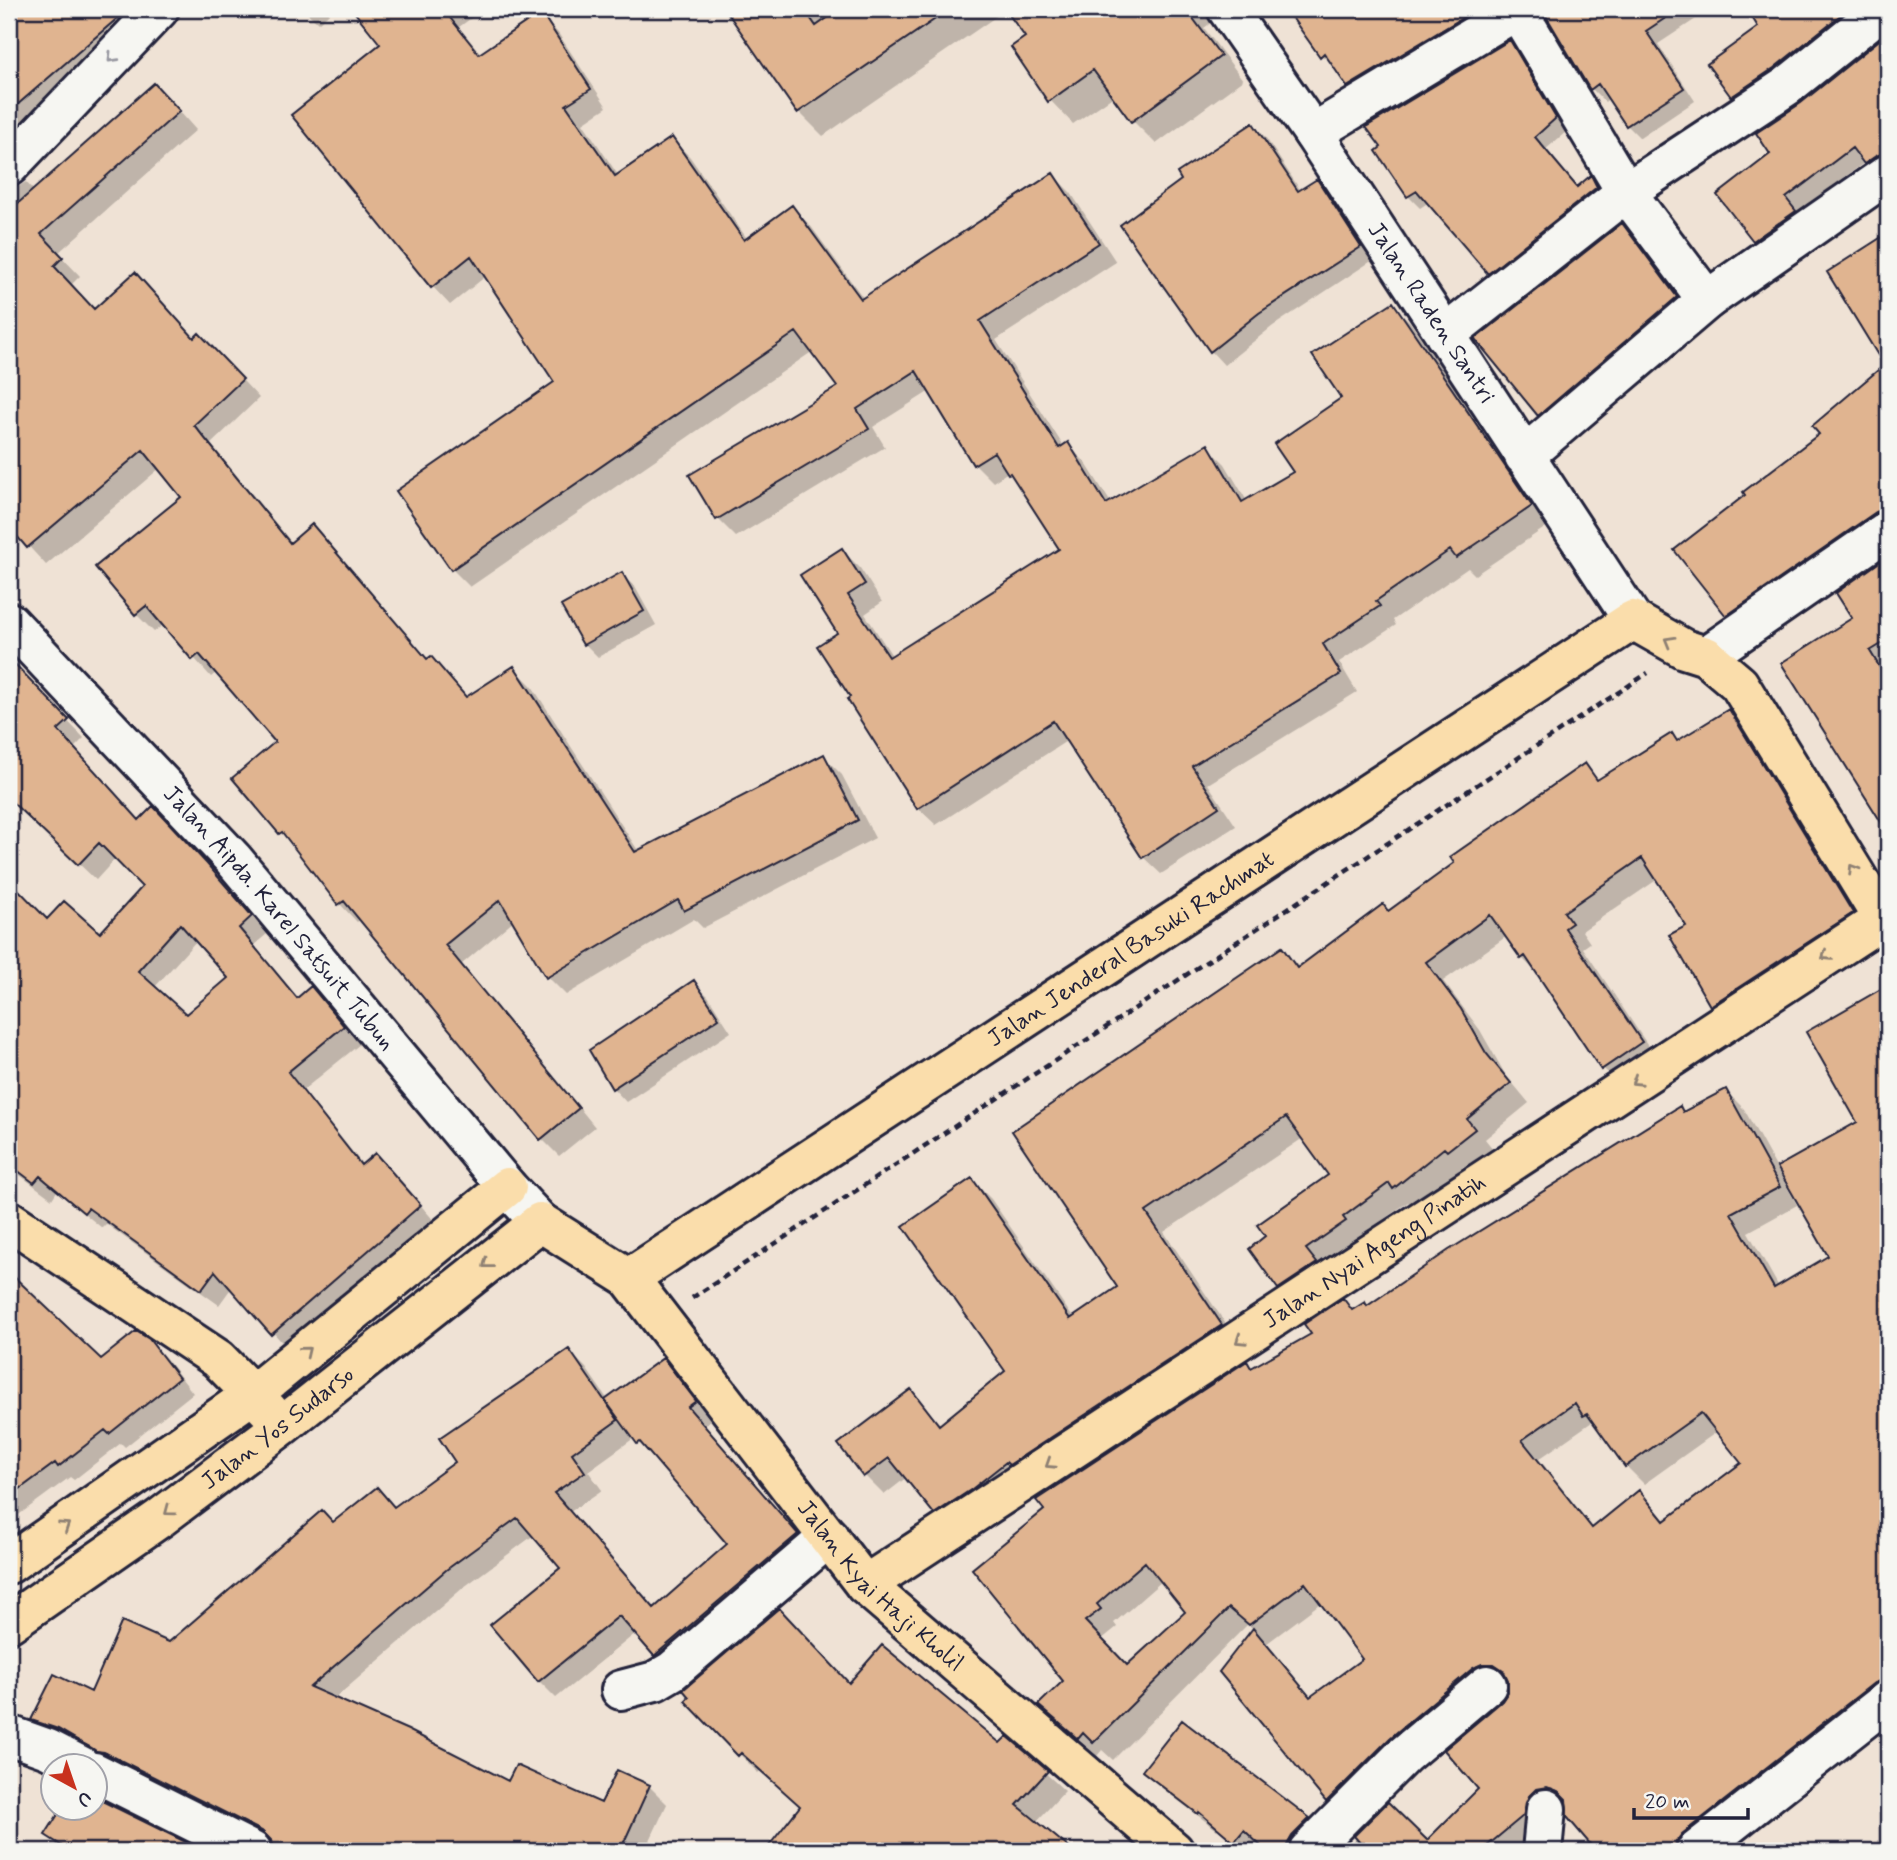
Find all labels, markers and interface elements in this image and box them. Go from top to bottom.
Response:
one-way arrow [107,50,120,63]
street label: Jalan Raden Santri [1360,216,1502,409]
one-way arrow [1664,636,1677,649]
street label: Jalan Aipda. Karel Satsuit Tubun [156,779,402,1057]
street label: Jalan Jenderal Basuki Rachmat [981,844,1280,1054]
one-way arrow [1848,864,1861,877]
one-way arrow [1821,948,1834,961]
one-way arrow [1630,1073,1643,1086]
street label: Jalan Nyai Ageng Pinatih [1257,1167,1492,1336]
one-way arrow [482,1256,495,1268]
one-way arrow [1235,1331,1248,1344]
one-way arrow [298,1346,310,1359]
street label: Jalan Yos Sudarso [195,1359,361,1497]
one-way arrow [1045,1456,1058,1469]
street label: Jalan Kyai Haji Kholil [790,1494,970,1679]
one-way arrow [164,1503,177,1516]
one-way arrow [57,1522,70,1534]
north arrow [38,1752,108,1822]
scale bar [1634,1776,1748,1820]
text: U [71,1785,97,1812]
text: 20 m [1645,1788,1690,1816]

